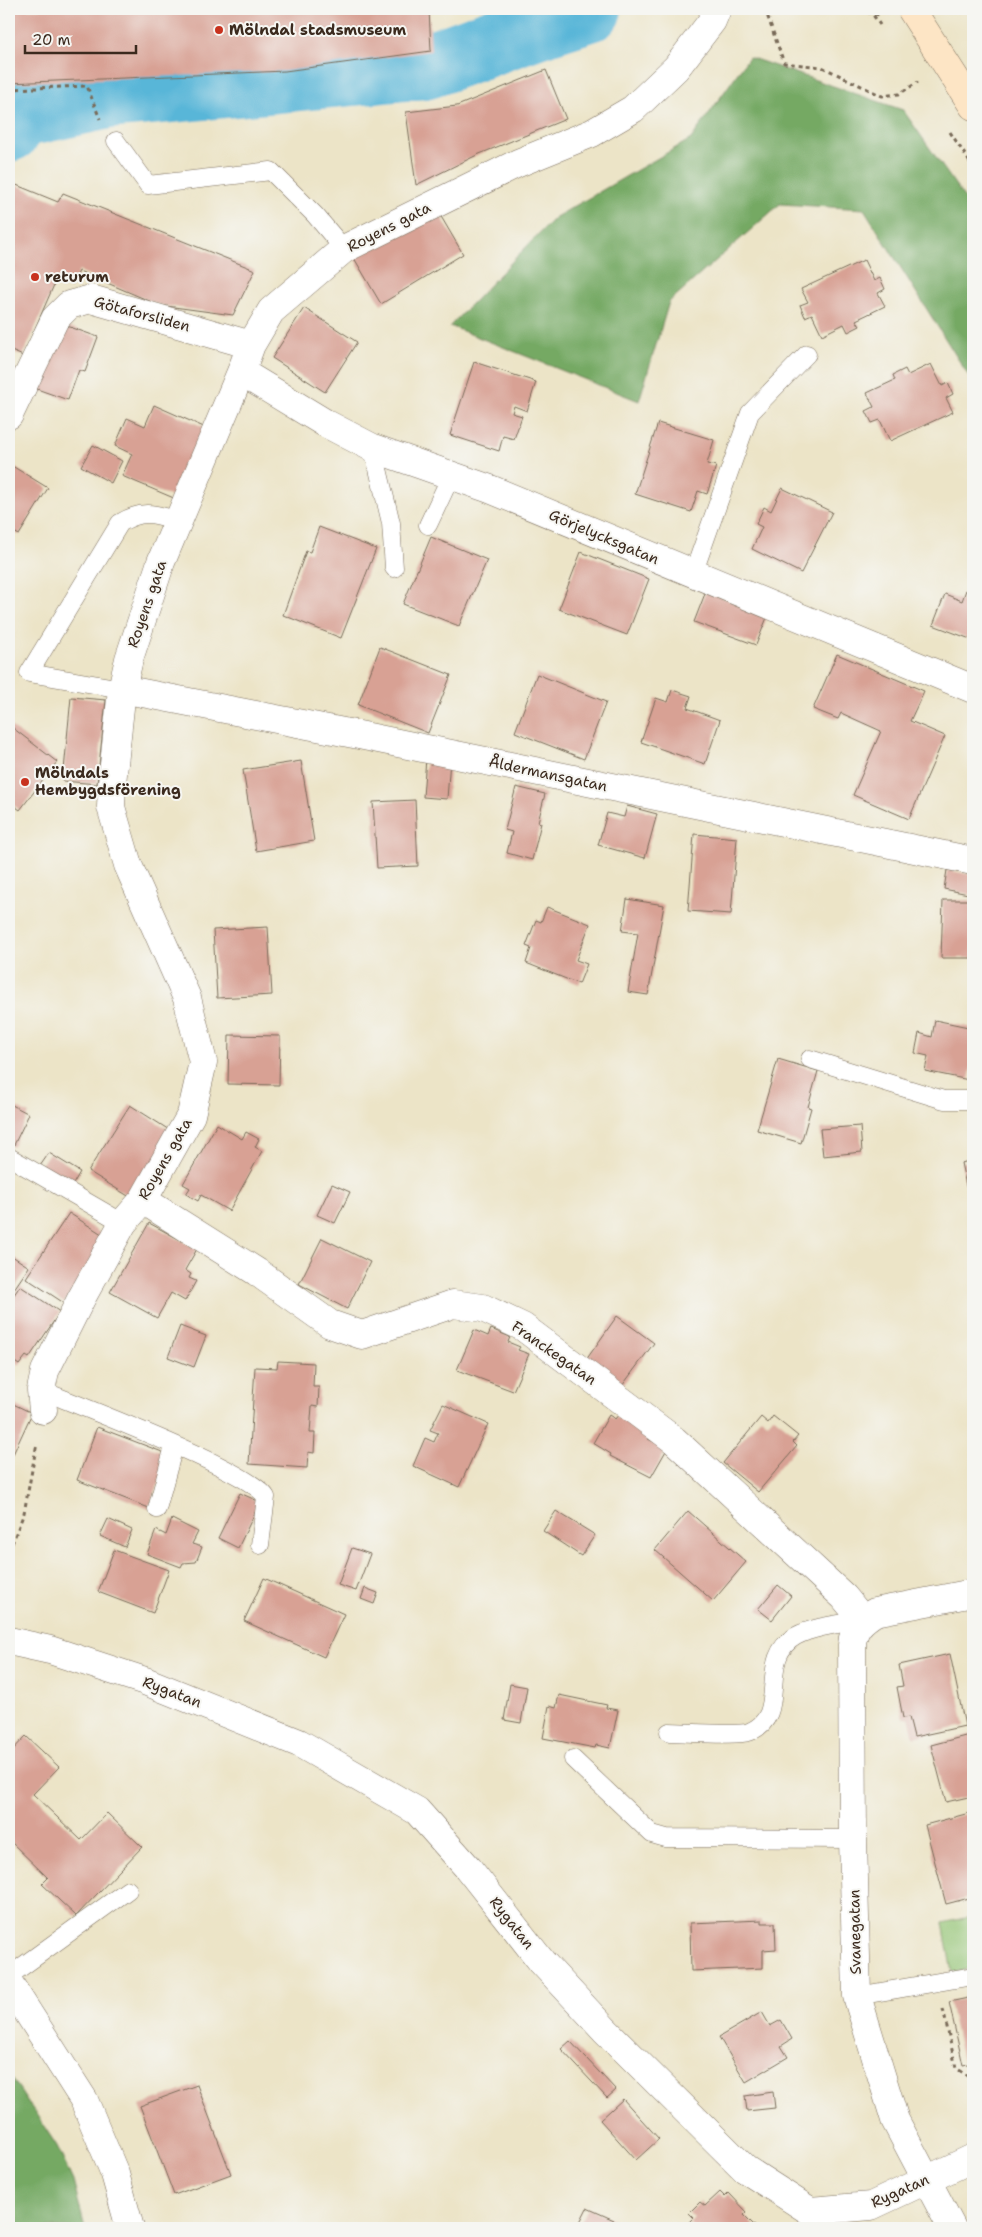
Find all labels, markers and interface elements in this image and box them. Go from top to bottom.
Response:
place label: Mölndal stadsmuseum [229,20,406,40]
scale bar [25,22,136,54]
marker: Mölndal stadsmuseum [213,24,225,36]
text: 20 m [32,30,71,50]
street label: Royens gata [344,197,435,257]
place label: returum [45,267,109,287]
marker: returum [29,271,41,283]
street label: Götaforsliden [92,292,192,336]
street label: Görjelycksgatan [546,505,662,569]
street label: Royens gata [123,557,172,650]
street label: Åldermansgatan [487,750,610,796]
place label: Mölndals Hembygdsförening [35,763,181,800]
marker: Mölndals Hembygdsförening [19,776,31,788]
street label: Royens gata [134,1114,197,1204]
street label: Franckegatan [508,1316,600,1390]
street label: Rygatan [140,1672,204,1712]
street label: Svanegatan [844,1889,866,1975]
street label: Rygatan [485,1893,539,1953]
street label: Rygatan [868,2169,932,2213]

